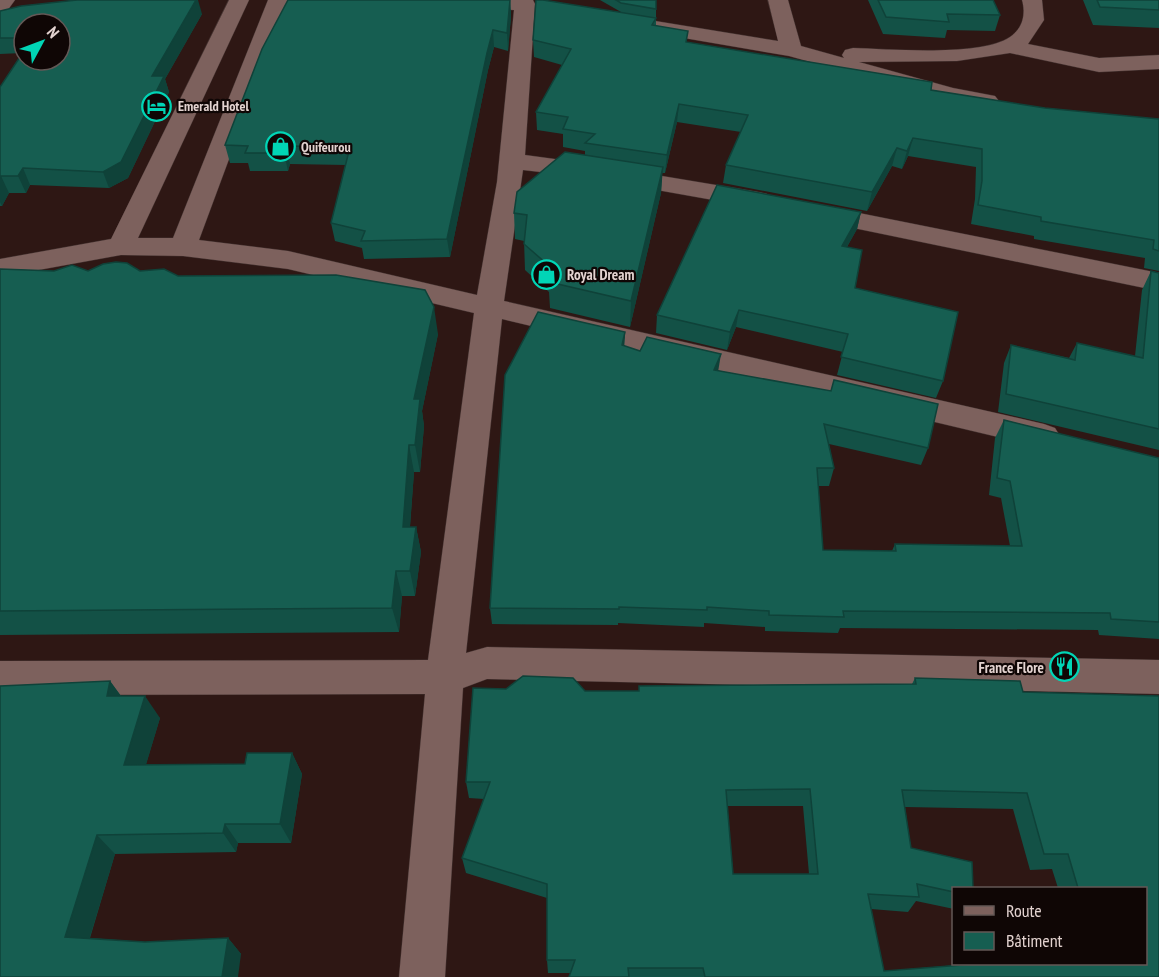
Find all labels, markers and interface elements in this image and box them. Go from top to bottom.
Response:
north arrow [12,12,72,72]
text: N [43,22,64,42]
hotel icon: Emerald Hotel [141,90,173,122]
place label: Emerald Hotel [178,97,249,115]
shop icon: Quifeurou [264,131,296,163]
place label: Quifeurou [301,138,351,156]
shop icon: Royal Dream [530,258,562,290]
place label: Royal Dream [567,265,634,284]
restaurant icon: France Flore [1049,651,1081,683]
place label: France Flore [978,658,1044,677]
legend [952,887,1147,965]
text: Route [1006,899,1042,922]
text: Bâtiment [1006,929,1063,952]

